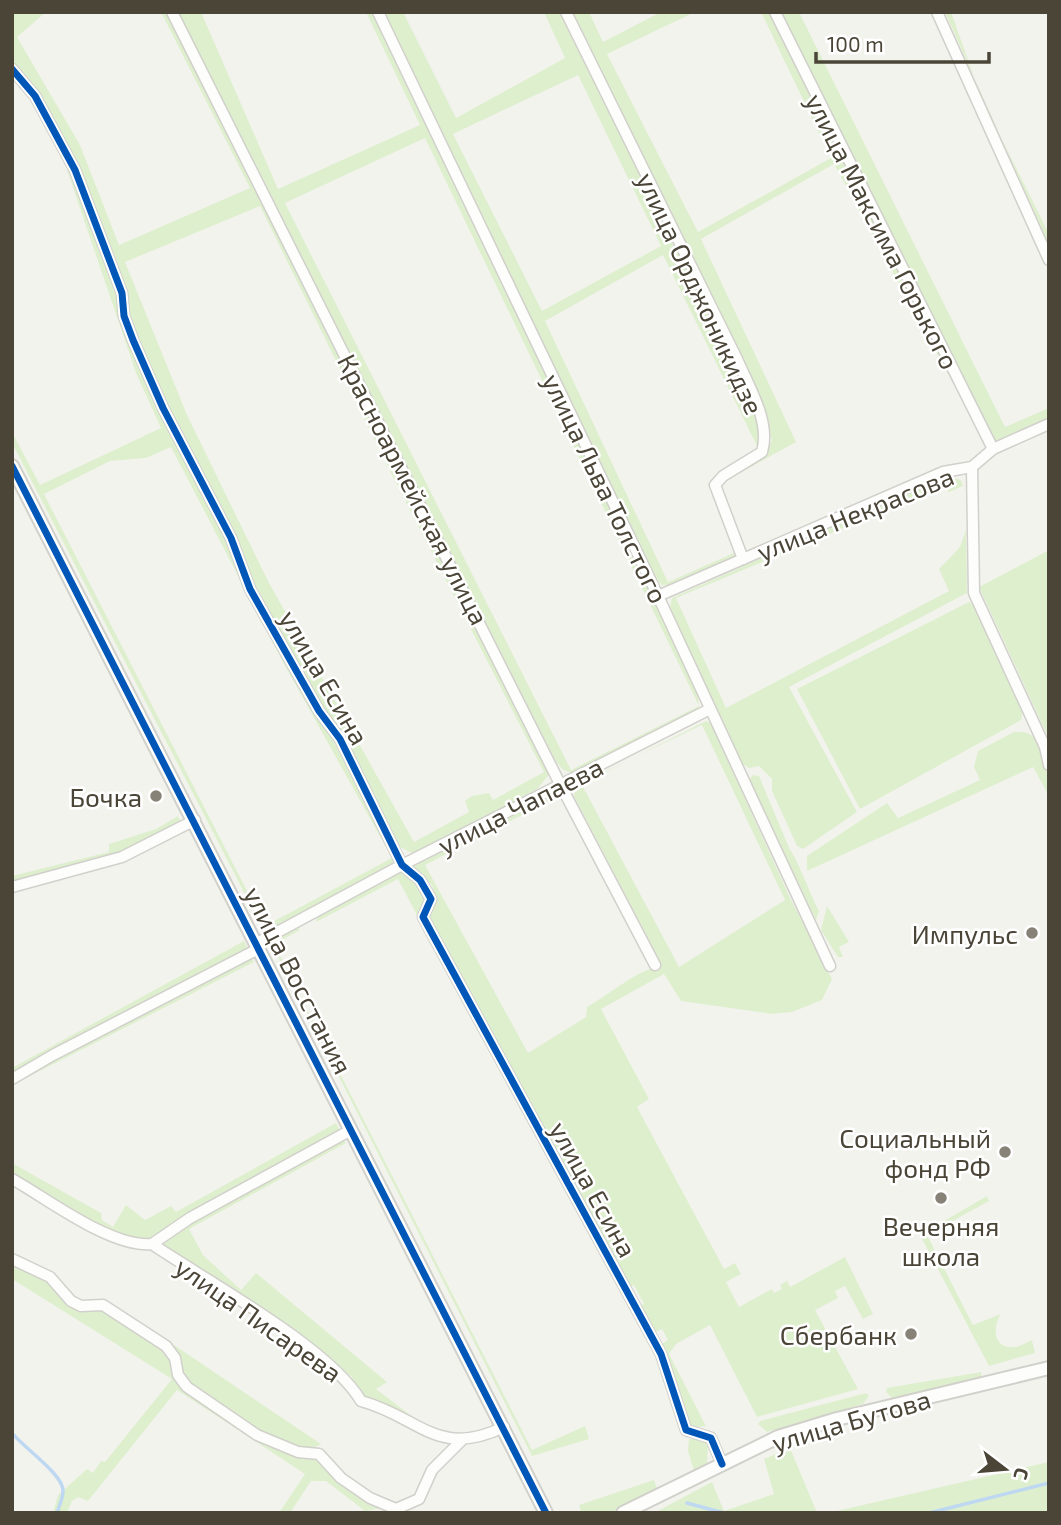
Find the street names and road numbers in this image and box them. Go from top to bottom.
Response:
street label: улица Максима Горького [799,88,966,374]
street label: улица Орджоникидзе [630,167,771,419]
street label: Красноармейская улица [331,348,496,630]
street label: улица Льва Толстого [536,368,675,608]
street label: улица Некрасова [752,459,958,568]
street label: улица Есина [273,604,376,750]
street label: улица Чапаева [432,750,608,861]
street label: улица Восстания [237,881,360,1079]
street label: улица Есина [543,1116,644,1263]
street label: улица Писарева [169,1250,348,1389]
street label: улица Бутова [768,1383,934,1458]

